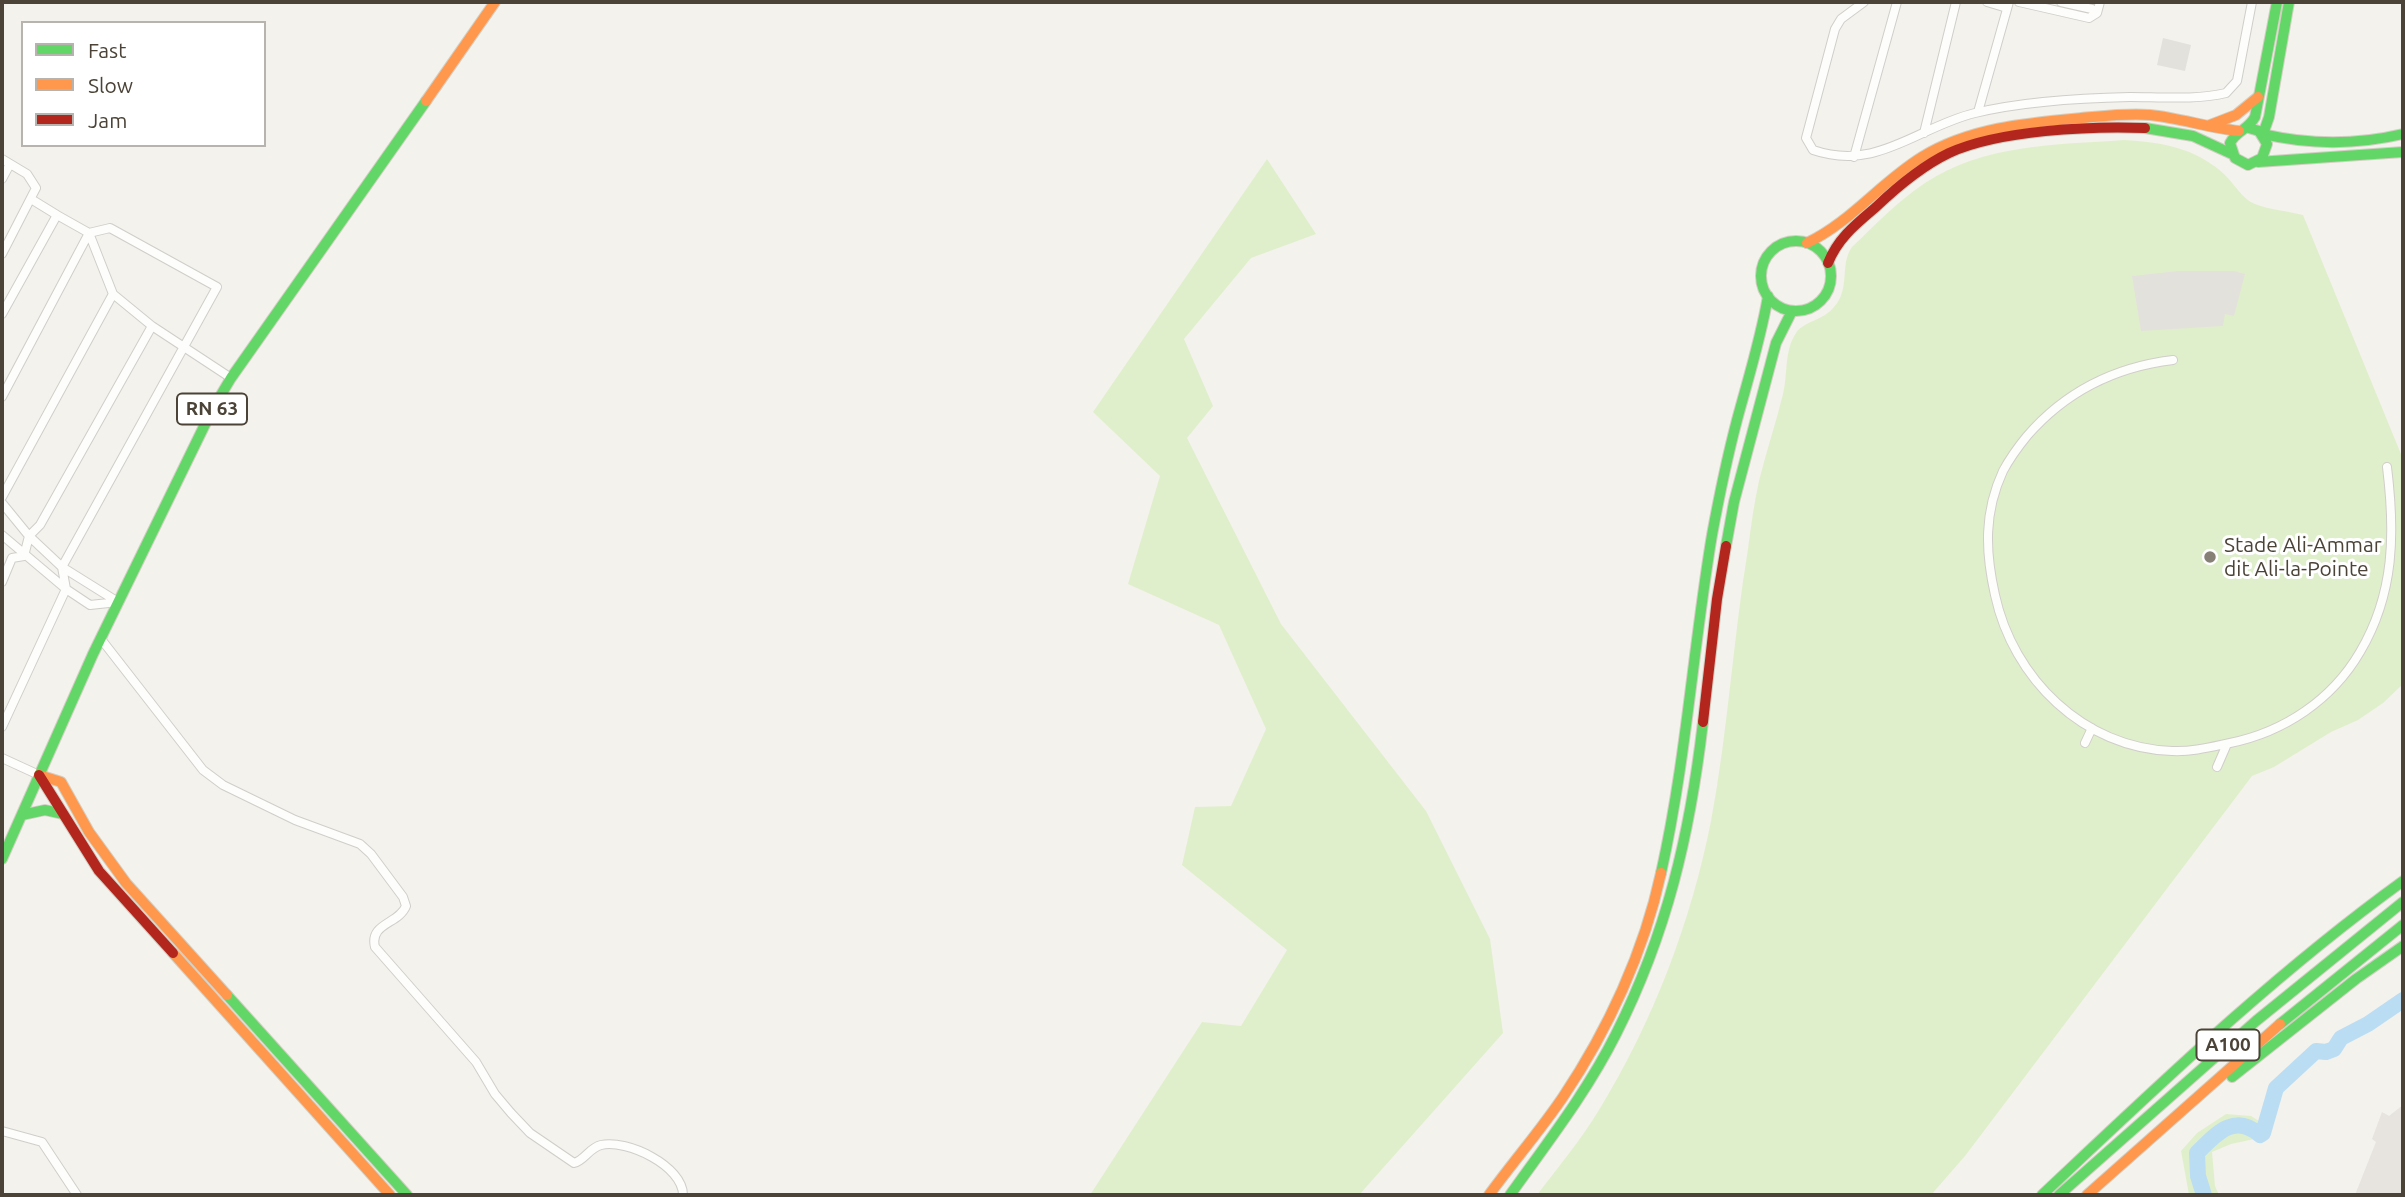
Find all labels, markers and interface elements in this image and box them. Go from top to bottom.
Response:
legend [21,21,266,147]
text: Fast [88,38,126,62]
text: Slow [88,73,133,97]
text: Jam [88,108,127,132]
road number: RN 63 [177,394,247,424]
place label: Stade Ali-Ammar dit Ali-la-Pointe [2224,532,2382,582]
marker: Stade Ali-Ammar dit Ali-la-Pointe [2202,549,2218,565]
road number: A100 [2196,1030,2260,1060]

